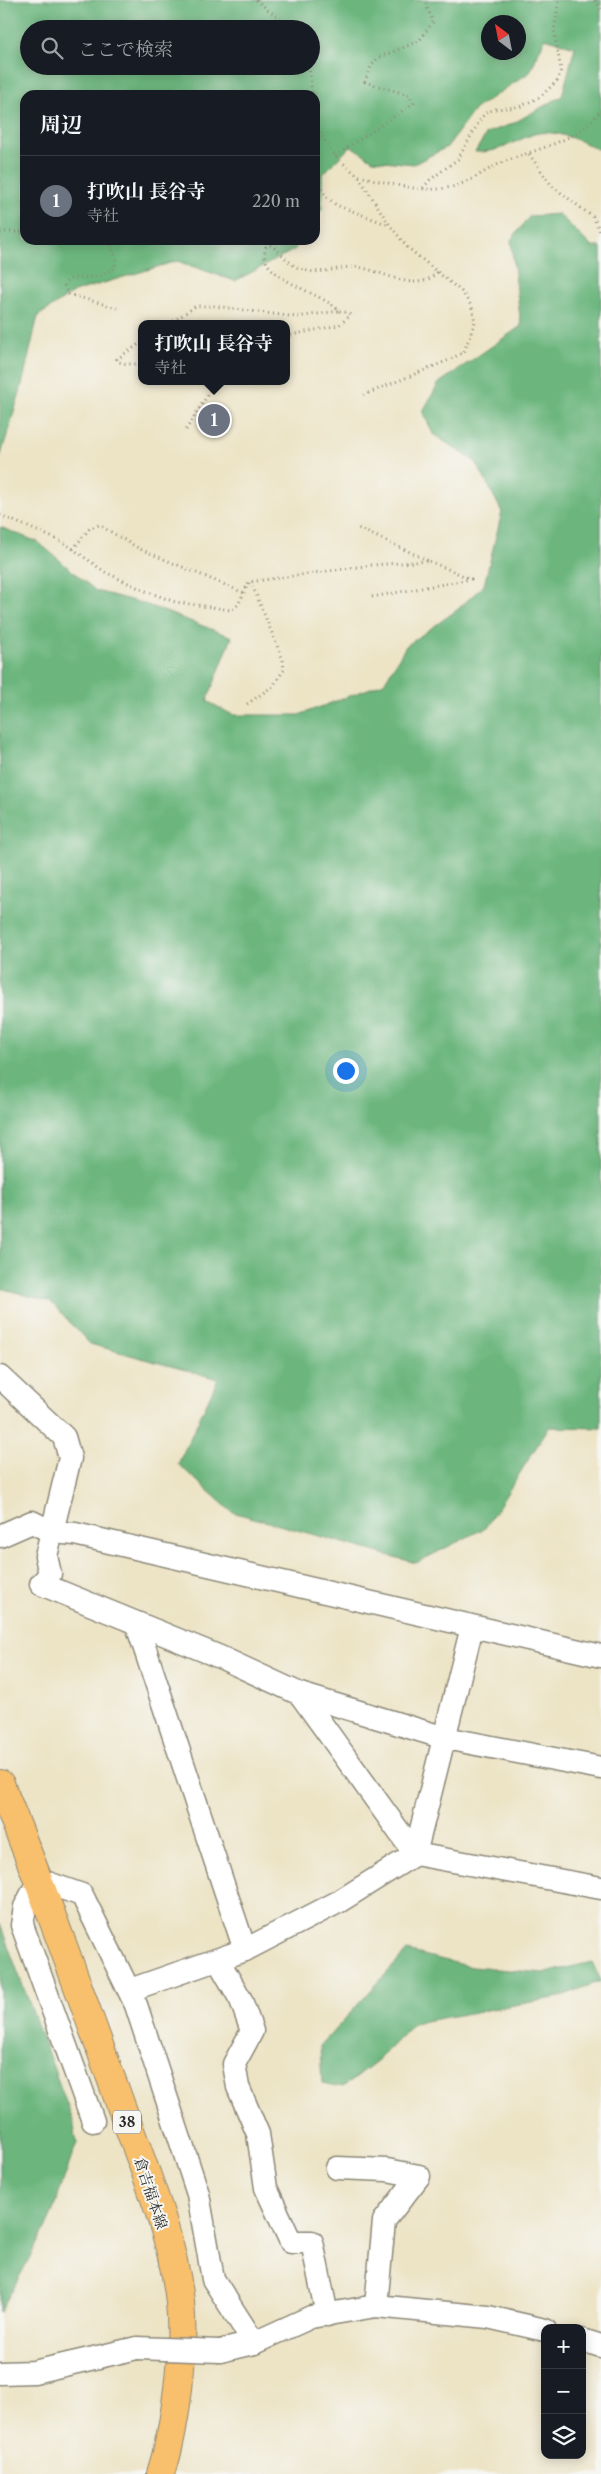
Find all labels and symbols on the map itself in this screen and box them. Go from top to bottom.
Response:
north arrow [481,15,526,60]
pin: 1 [198,401,230,439]
your location [333,1058,359,1084]
road number: 38 [113,2110,141,2134]
street label: 倉吉福本線 [130,2154,172,2232]

